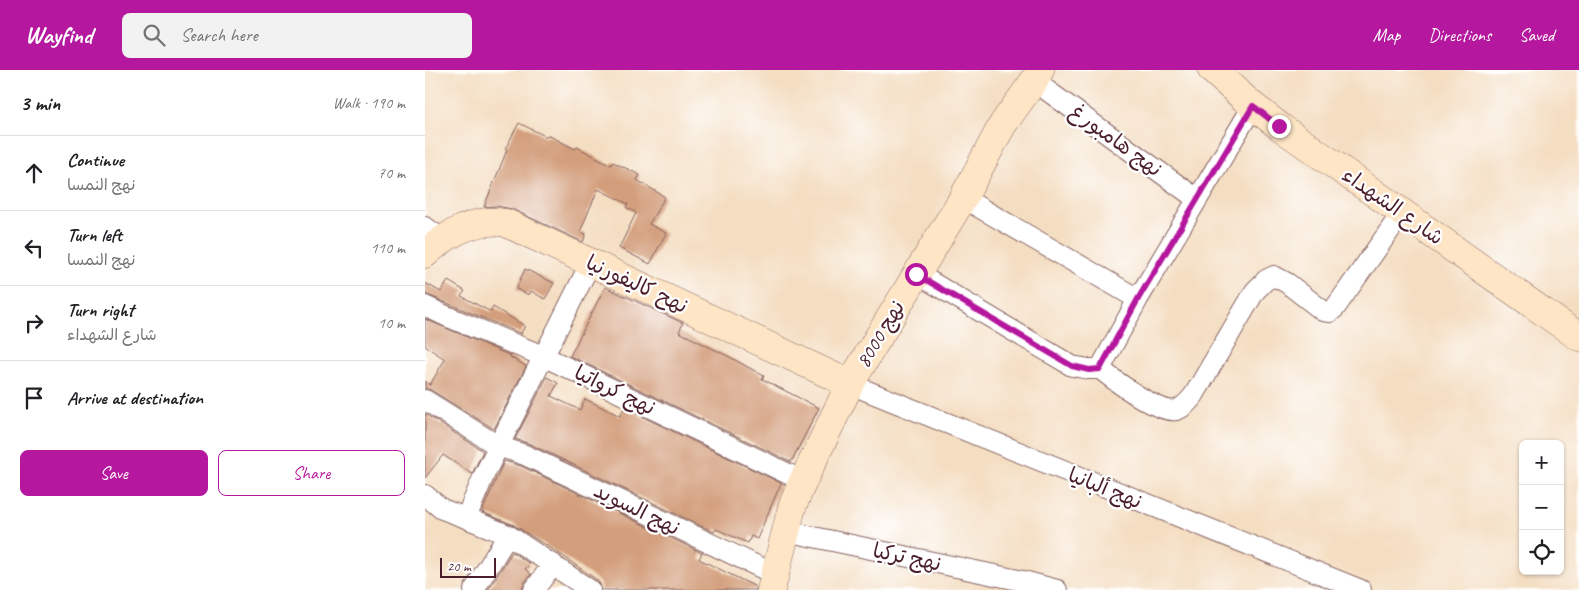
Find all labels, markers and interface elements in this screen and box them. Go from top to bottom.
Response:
search box [122,13,472,58]
text: Wayfind [25,20,92,50]
icon: search [140,21,168,49]
text: Search here [180,23,258,47]
text: Map [1373,24,1400,46]
text: Directions [1428,24,1491,46]
text: Saved [1519,24,1554,46]
text: 3 min [20,90,60,116]
text: Walk · 190 m [333,93,405,113]
street label: نهج هامبورغ [1064,98,1167,184]
route end [1268,115,1291,138]
text: Continue [67,148,124,172]
icon: ahead [20,159,48,187]
street label: شارع الشهداء [1336,162,1449,252]
text: 70 m [378,163,405,183]
text: نهج النمسا [67,175,135,195]
text: Turn left [67,223,122,247]
icon: left [20,234,48,262]
text: 110 m [371,238,405,258]
street label: نهح كاليفورنيا [581,249,692,320]
text: نهج النمسا [67,250,135,270]
route start [905,263,928,286]
street label: نهج 8000 [850,296,911,373]
text: Turn right [67,298,134,322]
icon: right [20,309,48,337]
text: 10 m [378,313,405,333]
text: شارع الشهداء [67,325,157,345]
street label: نهج كرواتيا [570,359,660,422]
icon: arrive [20,384,48,412]
text: Arrive at destination [67,386,203,410]
map controls [1519,440,1564,575]
button: + [1519,440,1564,485]
button: Save [20,450,208,496]
button: Share [218,450,405,496]
street label: نهج ألبانيا [1064,461,1146,516]
street label: نهج السويد [589,477,684,542]
button: − [1519,485,1564,530]
button: locate [1519,530,1564,575]
street label: نهج تركيا [870,537,944,578]
scale bar [440,555,496,578]
text: 20 m [447,558,471,575]

